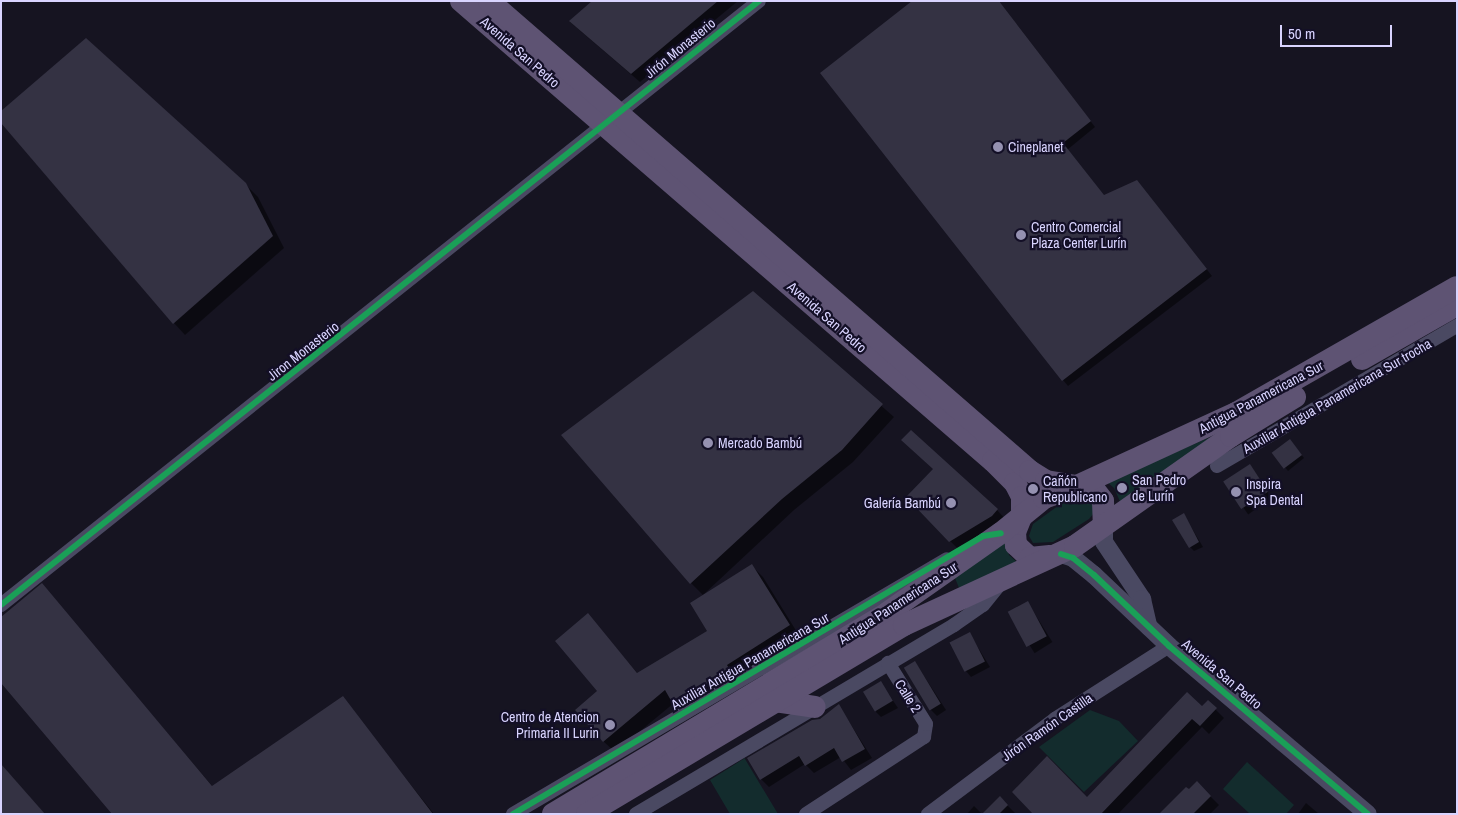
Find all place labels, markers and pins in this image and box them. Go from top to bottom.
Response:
place label: Cineplanet [1008,139,1064,155]
marker: Cineplanet [992,141,1004,153]
place label: Centro Comercial Plaza Center Lurín [1031,219,1127,252]
marker: Centro Comercial Plaza Center Lurín [1015,229,1027,241]
place label: Mercado Bambú [718,435,802,451]
marker: Mercado Bambú [702,437,714,449]
place label: San Pedro de Lurín [1132,472,1186,504]
place label: Cañón Republicano [1043,473,1107,506]
place label: Inspira Spa Dental [1246,476,1303,508]
marker: San Pedro de Lurín [1116,482,1128,494]
marker: Cañón Republicano [1027,483,1039,495]
marker: Inspira Spa Dental [1230,486,1242,498]
place label: Galería Bambú [864,495,941,511]
marker: Galería Bambú [945,497,957,509]
place label: Centro de Atencion Primaria II Lurin [500,709,599,742]
marker: Centro de Atencion Primaria II Lurin [603,718,617,732]

